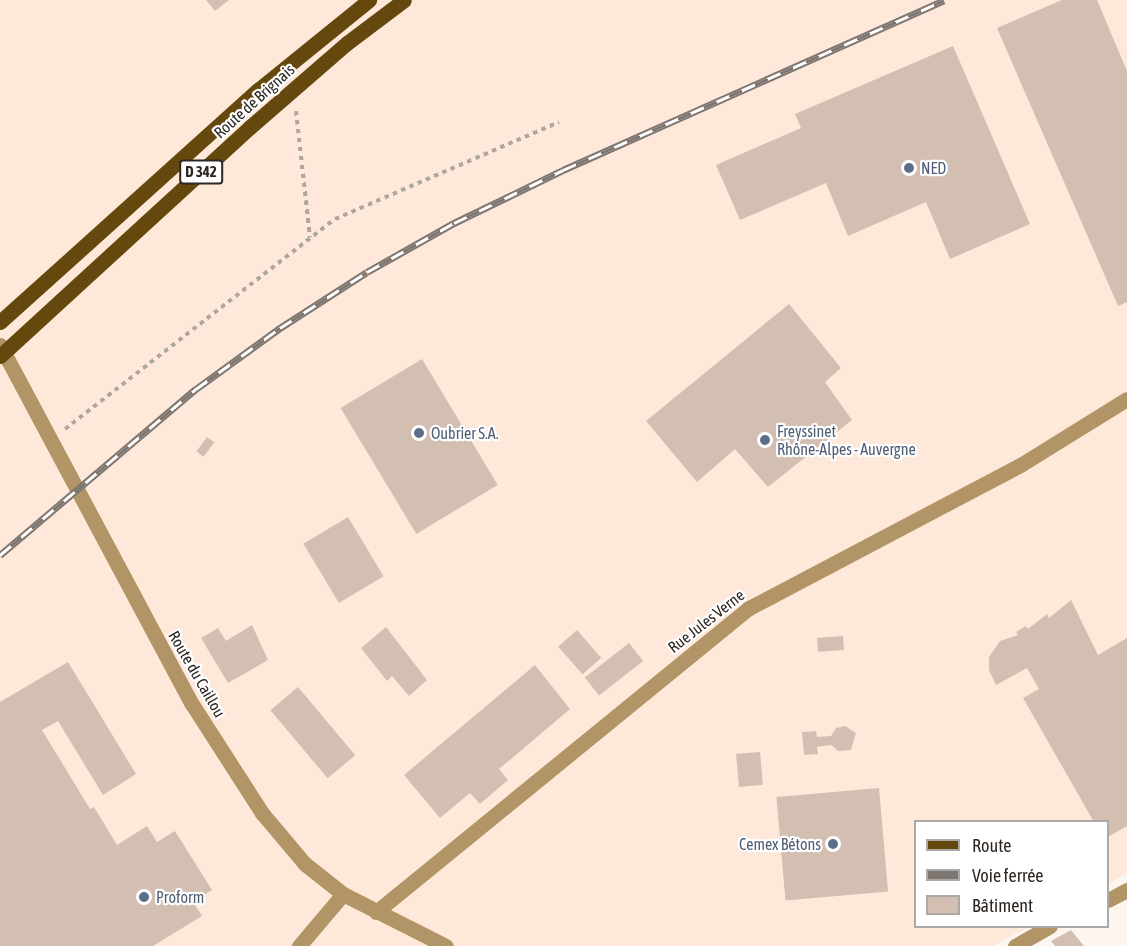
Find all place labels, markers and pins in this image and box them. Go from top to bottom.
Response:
place label: NED [921,158,946,178]
marker: NED [902,161,916,175]
place label: Freyssinet Rhône-Alpes - Auvergne [777,421,916,459]
place label: Oubrier S.A. [431,423,498,443]
marker: Oubrier S.A. [412,426,426,440]
marker: Freyssinet Rhône-Alpes - Auvergne [758,433,772,447]
place label: Cemex Bétons [739,834,821,854]
marker: Cemex Bétons [826,837,840,851]
place label: Proform [156,887,204,907]
marker: Proform [137,890,151,904]

